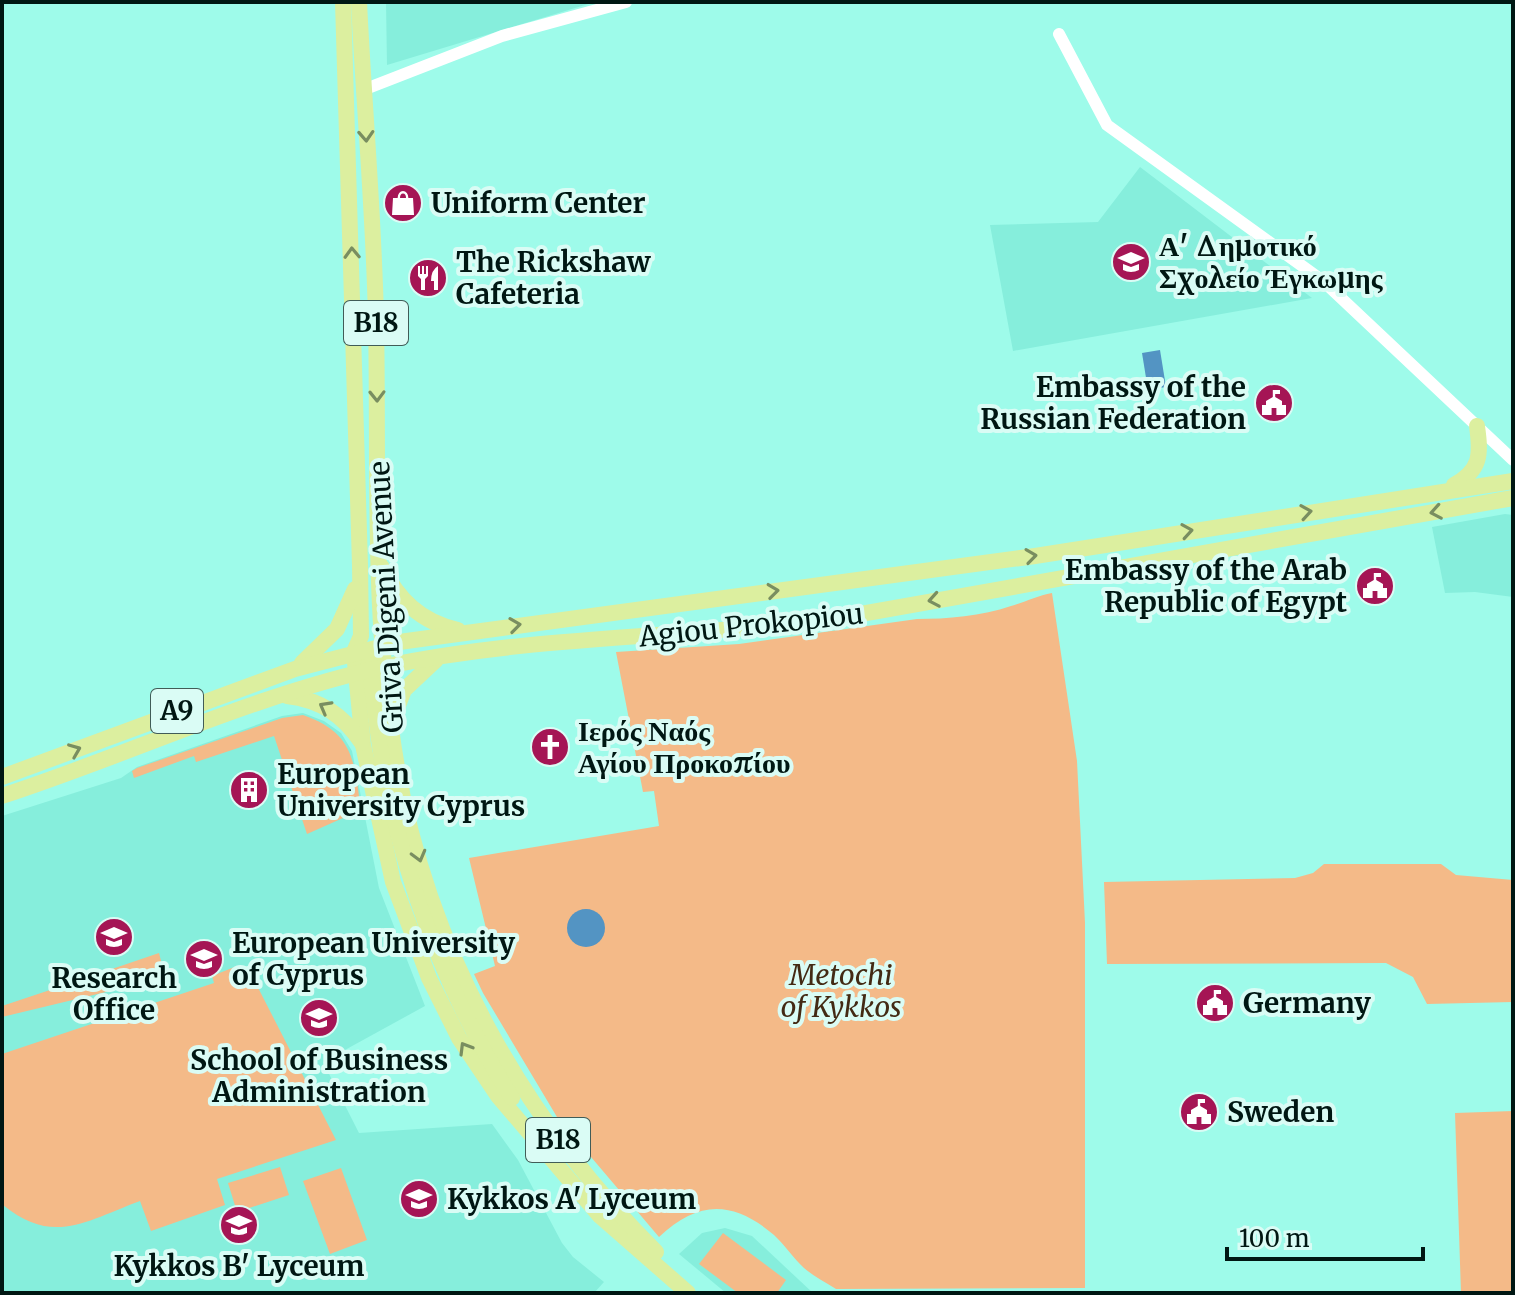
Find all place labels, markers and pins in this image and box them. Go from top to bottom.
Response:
shop icon: Uniform Center [382,182,424,224]
place label: Uniform Center [431,185,645,221]
place label: Α' Δημοτικό Σχολείο Έγκωμης [1159,228,1384,296]
school or university icon: Α' Δημοτικό Σχολείο Έγκωμης [1110,241,1152,283]
place label: The Rickshaw Cafeteria [456,244,652,312]
restaurant icon: The Rickshaw Cafeteria [407,257,449,299]
place label: Embassy of the Russian Federation [980,369,1246,437]
public building icon: Embassy of the Russian Federation [1253,382,1295,424]
place label: Embassy of the Arab Republic of Egypt [1065,552,1347,620]
public building icon: Embassy of the Arab Republic of Egypt [1354,565,1396,607]
place label: Ιερός Ναός Αγίου Προκοπίου [578,713,791,781]
church icon: Ιερός Ναός Αγίου Προκοπίου [529,726,571,768]
place label: European University Cyprus [277,756,525,824]
building icon: European University Cyprus [228,769,270,811]
school or university icon: Research Office [93,916,135,958]
place label: European University of Cyprus [232,925,516,993]
school or university icon: European University of Cyprus [183,938,225,980]
place label: Research Office [51,960,177,1028]
public building icon: Germany [1194,982,1236,1024]
place label: Germany [1243,985,1371,1021]
school or university icon: School of Business Administration [298,997,340,1039]
place label: School of Business Administration [190,1042,448,1110]
public building icon: Sweden [1178,1091,1220,1133]
place label: Sweden [1227,1094,1334,1130]
school or university icon: Kykkos A' Lyceum [398,1178,440,1220]
place label: Kykkos A' Lyceum [447,1181,696,1217]
school or university icon: Kykkos B' Lyceum [218,1204,260,1246]
place label: Kykkos B' Lyceum [114,1248,364,1284]

